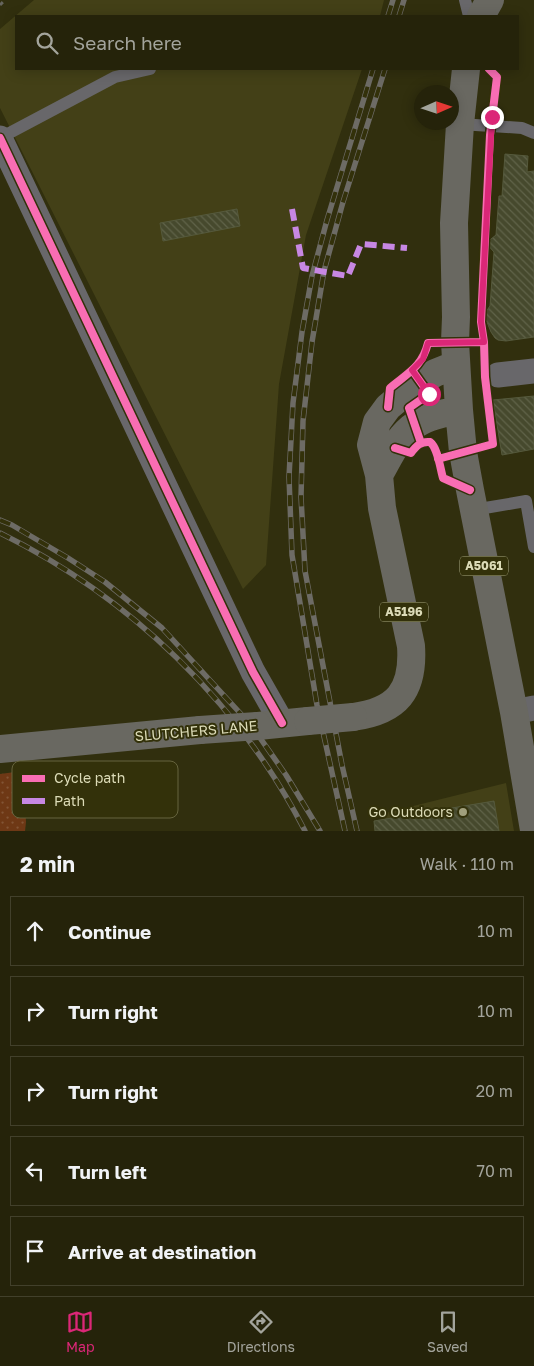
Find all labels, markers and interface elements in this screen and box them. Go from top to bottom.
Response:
search box [15,15,519,70]
icon: search [33,29,61,57]
text: Search here [73,31,182,54]
north arrow [414,85,459,130]
route end [481,106,504,129]
route start [418,383,441,406]
road number: A5061 [460,556,508,576]
road number: A5196 [380,602,428,622]
street label: SLUTCHERS LANE [134,717,258,744]
legend [12,761,178,818]
text: Cycle path [54,769,125,786]
text: Path [54,792,85,809]
place label: Go Outdoors [369,803,453,820]
marker: Go Outdoors [457,806,469,818]
text: 2 min [20,851,75,877]
text: Walk · 110 m [420,854,514,874]
icon: ahead [21,917,49,945]
text: Continue [68,920,151,943]
text: 10 m [477,921,513,941]
icon: right [21,997,49,1025]
text: Turn right [68,1000,158,1023]
text: 10 m [477,1001,513,1021]
icon: right [21,1077,49,1105]
text: Turn right [68,1080,158,1103]
text: 20 m [476,1081,513,1101]
icon: left [21,1157,49,1185]
text: Turn left [68,1160,147,1183]
text: 70 m [476,1161,513,1181]
icon: arrive [21,1237,49,1265]
text: Arrive at destination [68,1240,256,1263]
tab: Map [66,1308,95,1355]
tab: Directions [227,1308,295,1355]
tab: Saved [427,1308,468,1355]

